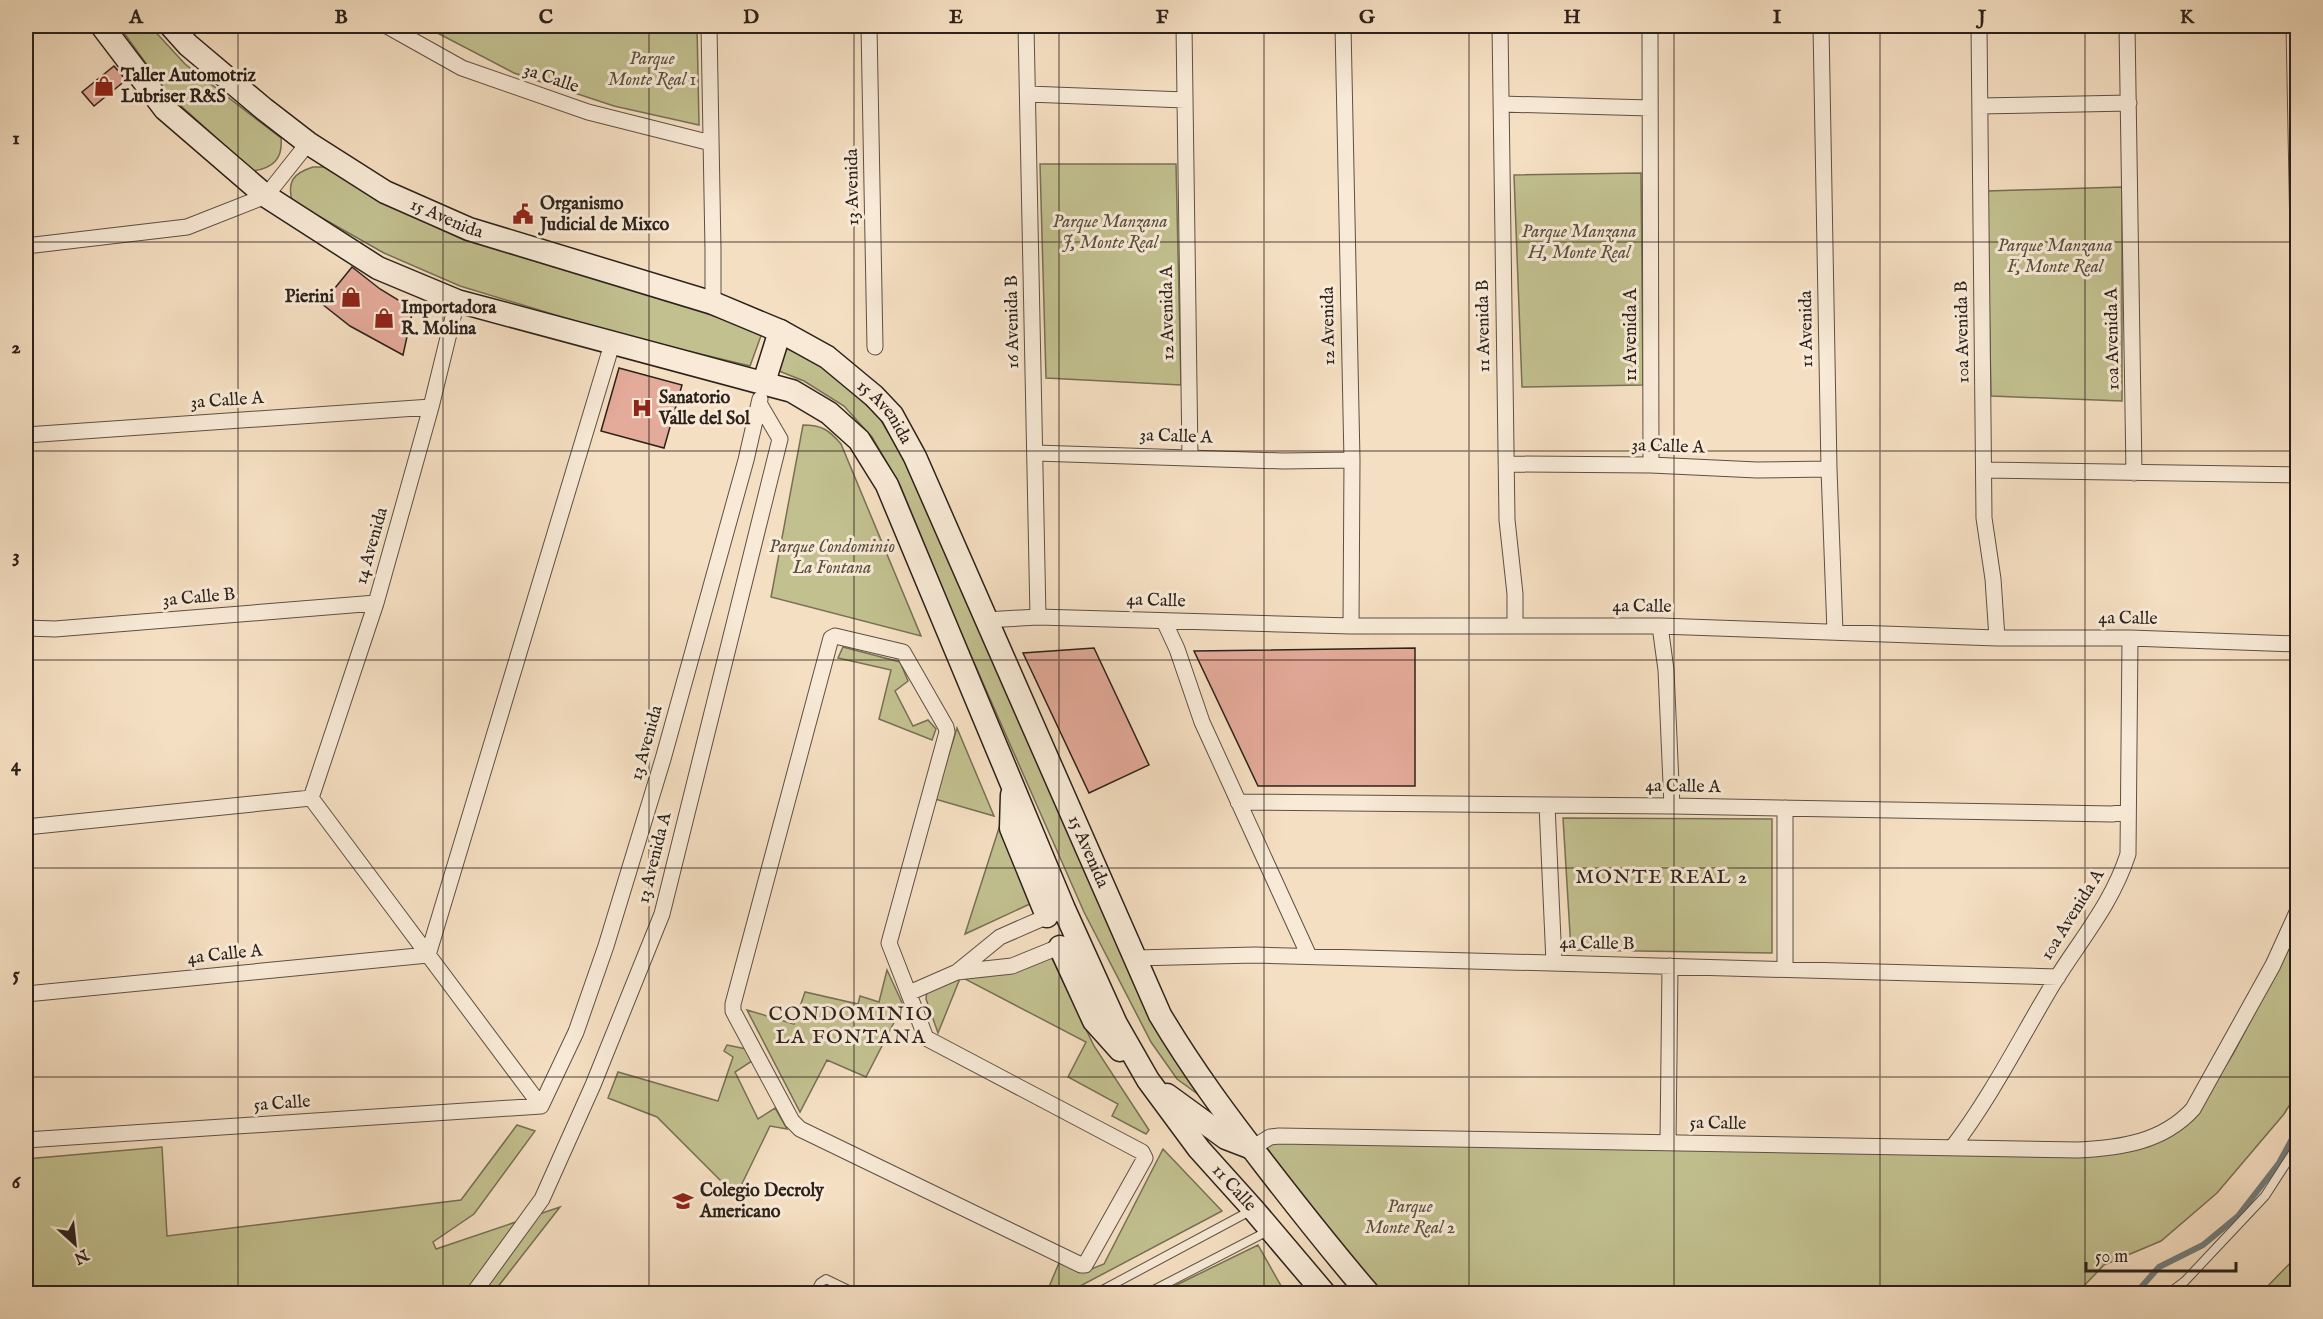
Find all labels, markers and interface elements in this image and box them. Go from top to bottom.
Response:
text: A [128,5,144,30]
text: B [334,5,348,30]
text: C [539,5,553,30]
text: D [743,5,759,30]
text: E [949,5,963,30]
text: F [1156,5,1169,30]
text: G [1359,5,1376,30]
text: H [1563,5,1581,30]
text: I [1773,5,1782,30]
text: J [1975,5,1987,30]
text: K [2180,5,2196,30]
park label: Parque Monte Real 1 [608,48,696,92]
street label: 3a Calle [520,59,582,99]
place label: Taller Automotriz Lubriser R&S [120,65,257,109]
shop icon: Taller Automotriz Lubriser R&S [92,74,116,98]
text: 1 [12,126,20,151]
street label: 13 Avenida [841,148,865,226]
street label: 15 Avenida [407,193,486,244]
place label: Organismo Judicial de Mixco [538,193,670,237]
public building icon: Organismo Judicial de Mixco [511,202,535,226]
park label: Parque Manzana J, Monte Real [1052,211,1168,255]
park label: Parque Manzana H, Monte Real [1521,221,1637,265]
park label: Parque Manzana F, Monte Real [1997,235,2113,279]
street label: 12 Avenida A [1156,265,1180,361]
street label: 16 Avenida B [1001,275,1025,369]
street label: 11 Avenida B [1472,279,1496,373]
street label: 10a Avenida B [1951,280,1975,384]
shop icon: Pierini [339,285,363,309]
place label: Pierini [285,286,334,309]
street label: 12 Avenida [1317,286,1341,366]
street label: 10a Avenida A [2101,287,2125,391]
street label: 11 Avenida A [1620,288,1643,382]
street label: 11 Avenida [1795,290,1819,368]
place label: Importadora R. Molina [401,297,497,341]
shop icon: Importadora R. Molina [372,306,396,330]
text: 2 [11,335,21,360]
street label: 15 Avenida [852,375,917,448]
street label: 3a Calle A [190,387,265,415]
place label: Sanatorio Valle del Sol [658,387,751,431]
hospital icon: Sanatorio Valle del Sol [630,396,654,420]
street label: 3a Calle A [1139,424,1214,450]
street label: 3a Calle A [1631,434,1706,460]
street label: 14 Avenida [350,505,394,587]
park label: Parque Condominio La Fontana [769,536,895,580]
text: 3 [12,544,20,569]
street label: 3a Calle B [162,583,236,613]
street label: 4a Calle [1126,588,1186,614]
street label: 4a Calle [1612,595,1672,619]
street label: 4a Calle [2098,607,2158,631]
street label: 13 Avenida [625,703,669,783]
text: 4 [11,753,22,778]
street label: 4a Calle A [1645,775,1722,799]
street label: 13 Avenida A [633,809,678,906]
street label: 15 Avenida [1062,812,1114,892]
district label: MONTE REAL 2 [1575,865,1749,890]
street label: 10a Avenida A [2036,865,2110,965]
street label: 4a Calle B [1559,932,1635,956]
street label: 4a Calle A [186,940,264,970]
text: 5 [12,962,20,987]
district label: CONDOMINIO LA FONTANA [768,1002,934,1050]
street label: 5a Calle [253,1091,311,1117]
street label: 5a Calle [1689,1112,1747,1136]
street label: 11 Calle [1207,1159,1261,1217]
text: 6 [12,1170,22,1195]
place label: Colegio Decroly Americano [699,1180,825,1224]
school or university icon: Colegio Decroly Americano [671,1189,695,1213]
park label: Parque Monte Real 2 [1365,1196,1455,1240]
north arrow [45,1214,105,1274]
scale bar [2086,1235,2236,1273]
text: N [70,1243,93,1268]
text: 50 m [2095,1246,2128,1269]

